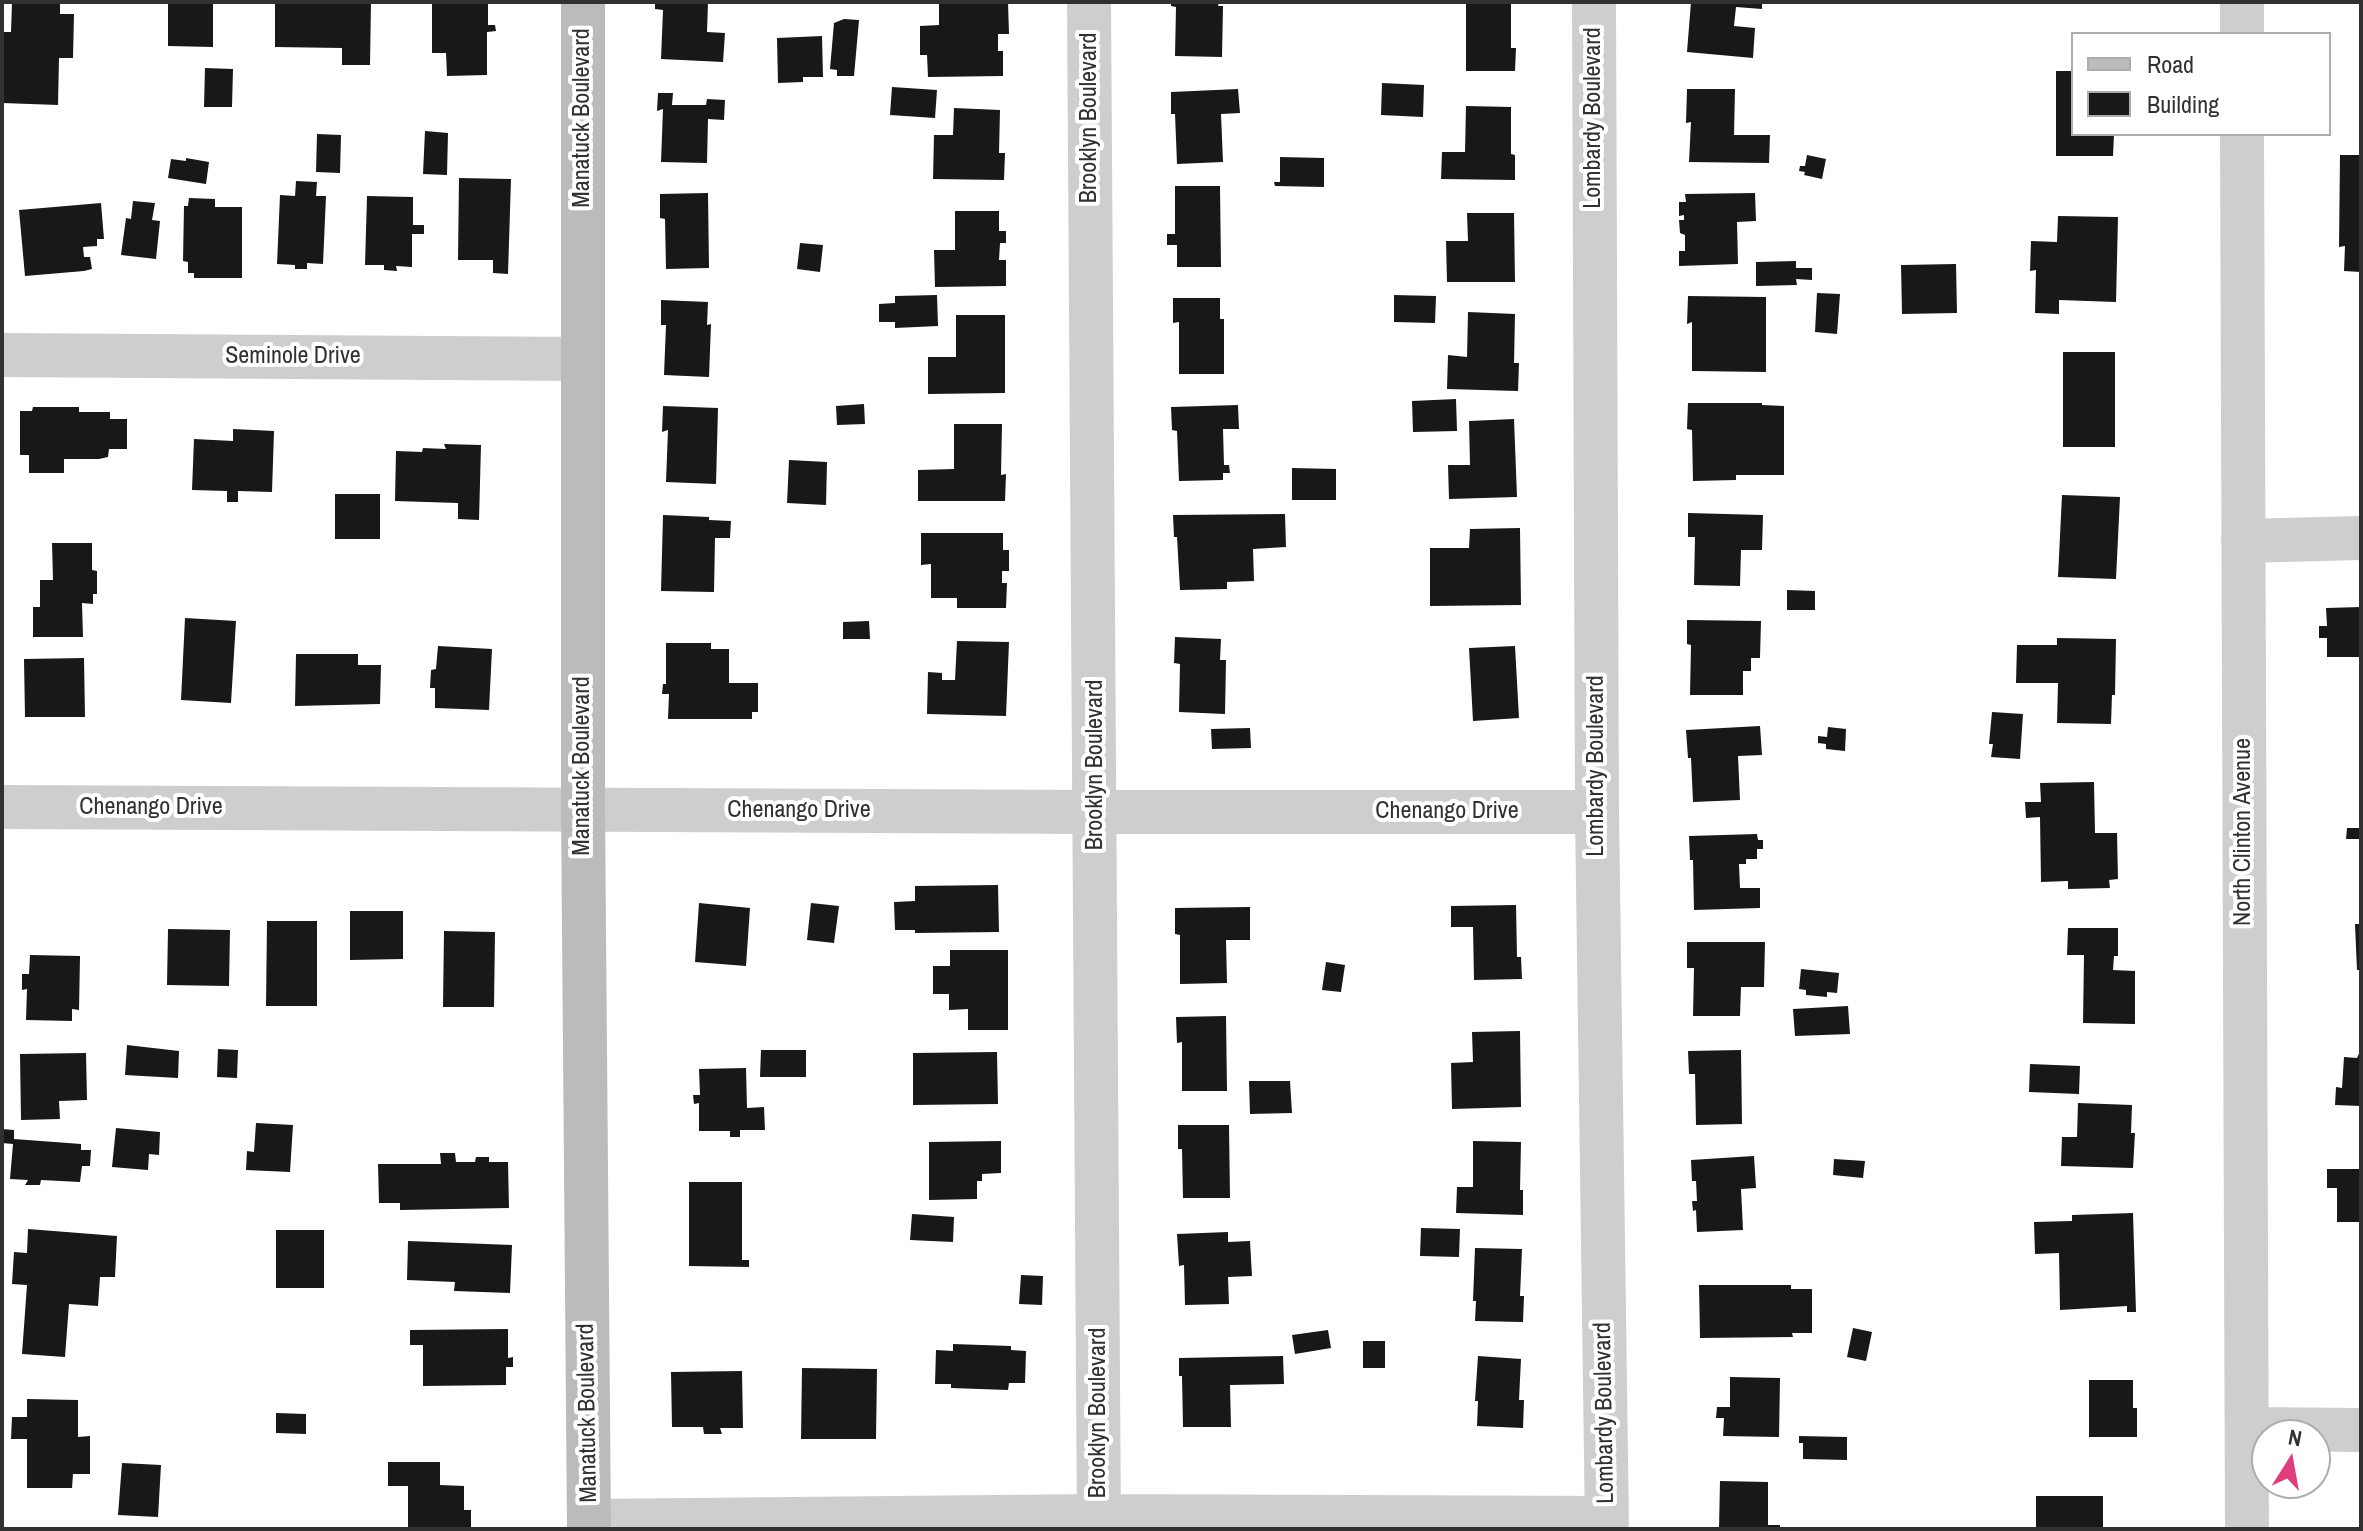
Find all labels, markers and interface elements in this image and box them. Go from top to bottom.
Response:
street label: Lombardy Boulevard [1580,27,1608,209]
street label: Manatuck Boulevard [569,28,597,208]
legend [2071,32,2331,136]
street label: Brooklyn Boulevard [1076,33,1104,203]
text: Road [2147,48,2194,80]
text: Building [2147,88,2219,120]
street label: Seminole Drive [225,343,361,371]
street label: Lombardy Boulevard [1583,675,1611,857]
street label: Manatuck Boulevard [569,676,597,856]
street label: Brooklyn Boulevard [1082,680,1110,850]
street label: North Clinton Avenue [2230,738,2258,926]
street label: Chenango Drive [79,794,223,822]
street label: Chenango Drive [727,797,871,825]
street label: Chenango Drive [1375,798,1519,826]
street label: Lombardy Boulevard [1589,1322,1621,1504]
street label: Manatuck Boulevard [572,1323,604,1503]
street label: Brooklyn Boulevard [1085,1328,1113,1498]
north arrow [2251,1419,2331,1499]
text: N [2286,1421,2304,1453]

